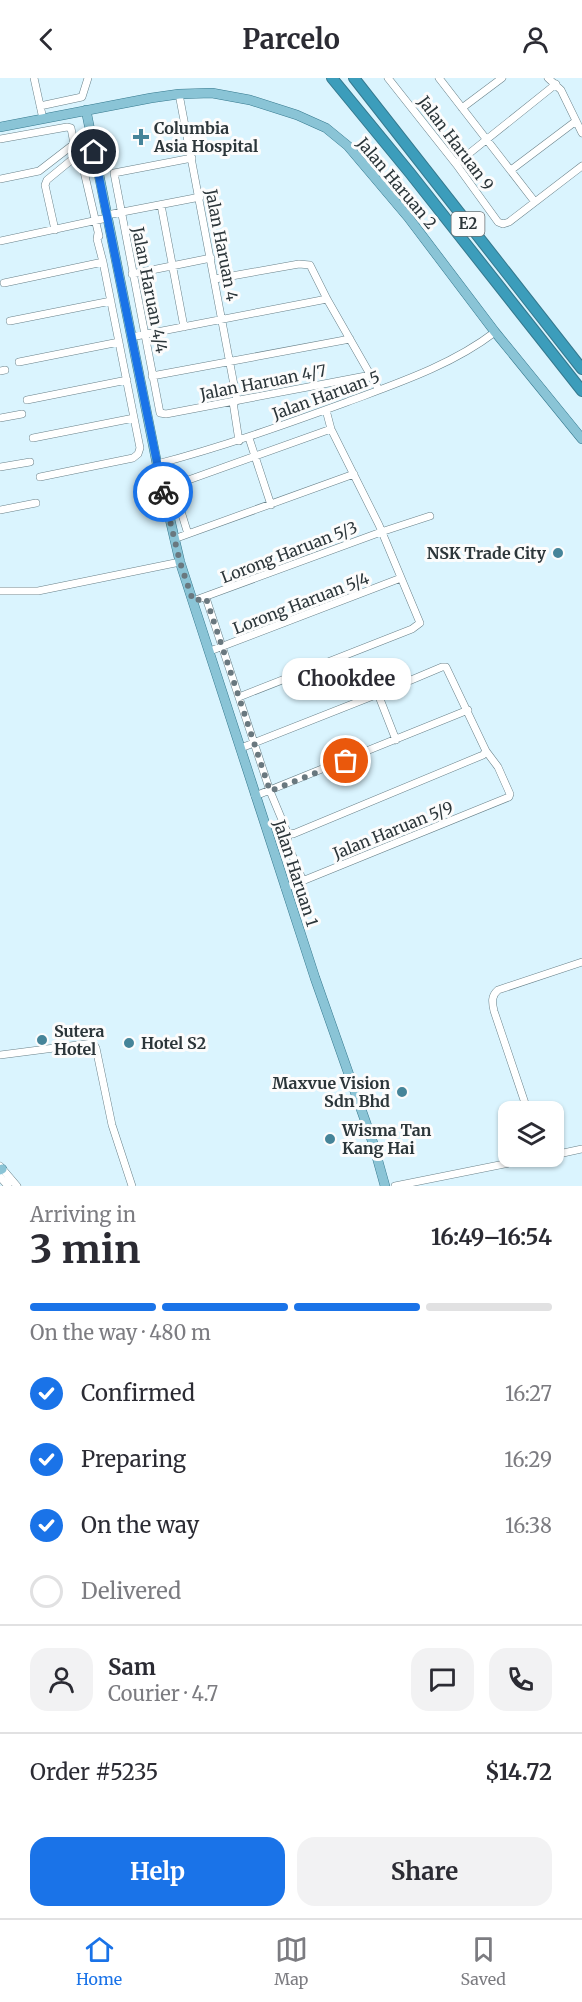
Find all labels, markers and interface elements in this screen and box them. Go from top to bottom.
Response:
text: Parcelo [242,22,340,56]
icon: back [30,23,63,56]
icon: person [519,23,552,56]
street label: Jalan Haruan 9 [413,91,498,194]
place label: Columbia Asia Hospital [153,118,258,156]
pin [68,126,119,177]
marker: Columbia Asia Hospital [132,128,150,146]
street label: Jalan Haruan 2 [352,132,441,233]
icon: home [77,135,110,168]
street label: Jalan Haruan 4 [201,186,243,303]
road number: E2 [452,212,484,236]
street label: Jalan Haruan 4/4 [128,224,172,355]
street label: Jalan Haruan 4/7 [197,360,328,404]
street label: Jalan Haruan 5 [269,366,382,424]
courier [133,462,193,522]
icon: bike [147,476,180,509]
street label: Lorong Haruan 5/3 [218,517,360,587]
place label: NSK Trade City [427,543,547,563]
marker: NSK Trade City [551,546,565,560]
street label: Lorong Haruan 5/4 [230,568,372,638]
callout: Chookdee [282,659,410,701]
text: Chookdee [298,666,395,691]
pin [320,735,371,786]
icon: bag [329,744,362,777]
street label: Jalan Haruan 5/9 [329,797,456,864]
street label: Jalan Haruan 1 [269,816,323,929]
place label: Sutera Hotel [54,1021,105,1059]
marker: Sutera Hotel [35,1033,49,1047]
place label: Hotel S2 [141,1033,206,1053]
marker: Hotel S2 [122,1036,136,1050]
place label: Maxvue Vision Sdn Bhd [272,1073,390,1111]
marker: Maxvue Vision Sdn Bhd [395,1085,409,1099]
map controls [498,1101,564,1167]
button: layers [498,1101,564,1167]
place label: Wisma Tan Kang Hai [341,1120,432,1158]
marker: Wisma Tan Kang Hai [323,1132,337,1146]
text: Arriving in [30,1202,136,1227]
text: 16:49–16:54 [431,1223,552,1251]
text: 3 min [30,1225,140,1274]
text: On the way · 480 m [30,1320,211,1345]
icon: check [30,1377,63,1410]
text: Confirmed [81,1379,195,1407]
text: 16:27 [505,1381,552,1406]
icon: check [30,1443,63,1476]
text: Preparing [81,1445,186,1473]
text: 16:29 [504,1447,552,1472]
icon: check [30,1509,63,1542]
text: On the way [81,1511,199,1539]
text: 16:38 [505,1513,552,1538]
text: Delivered [81,1577,181,1605]
button: person [30,1648,93,1711]
button: chat [411,1648,474,1711]
button: phone [489,1648,552,1711]
text: Sam [108,1653,156,1681]
text: Courier · 4.7 [108,1681,218,1706]
text: Order #5235 [30,1758,158,1786]
text: $14.72 [485,1758,552,1786]
button: Help [30,1837,285,1906]
button: Share [297,1837,552,1906]
tab: Home [76,1933,122,1989]
tab: Map [274,1933,308,1989]
tab: Saved [461,1933,506,1989]

